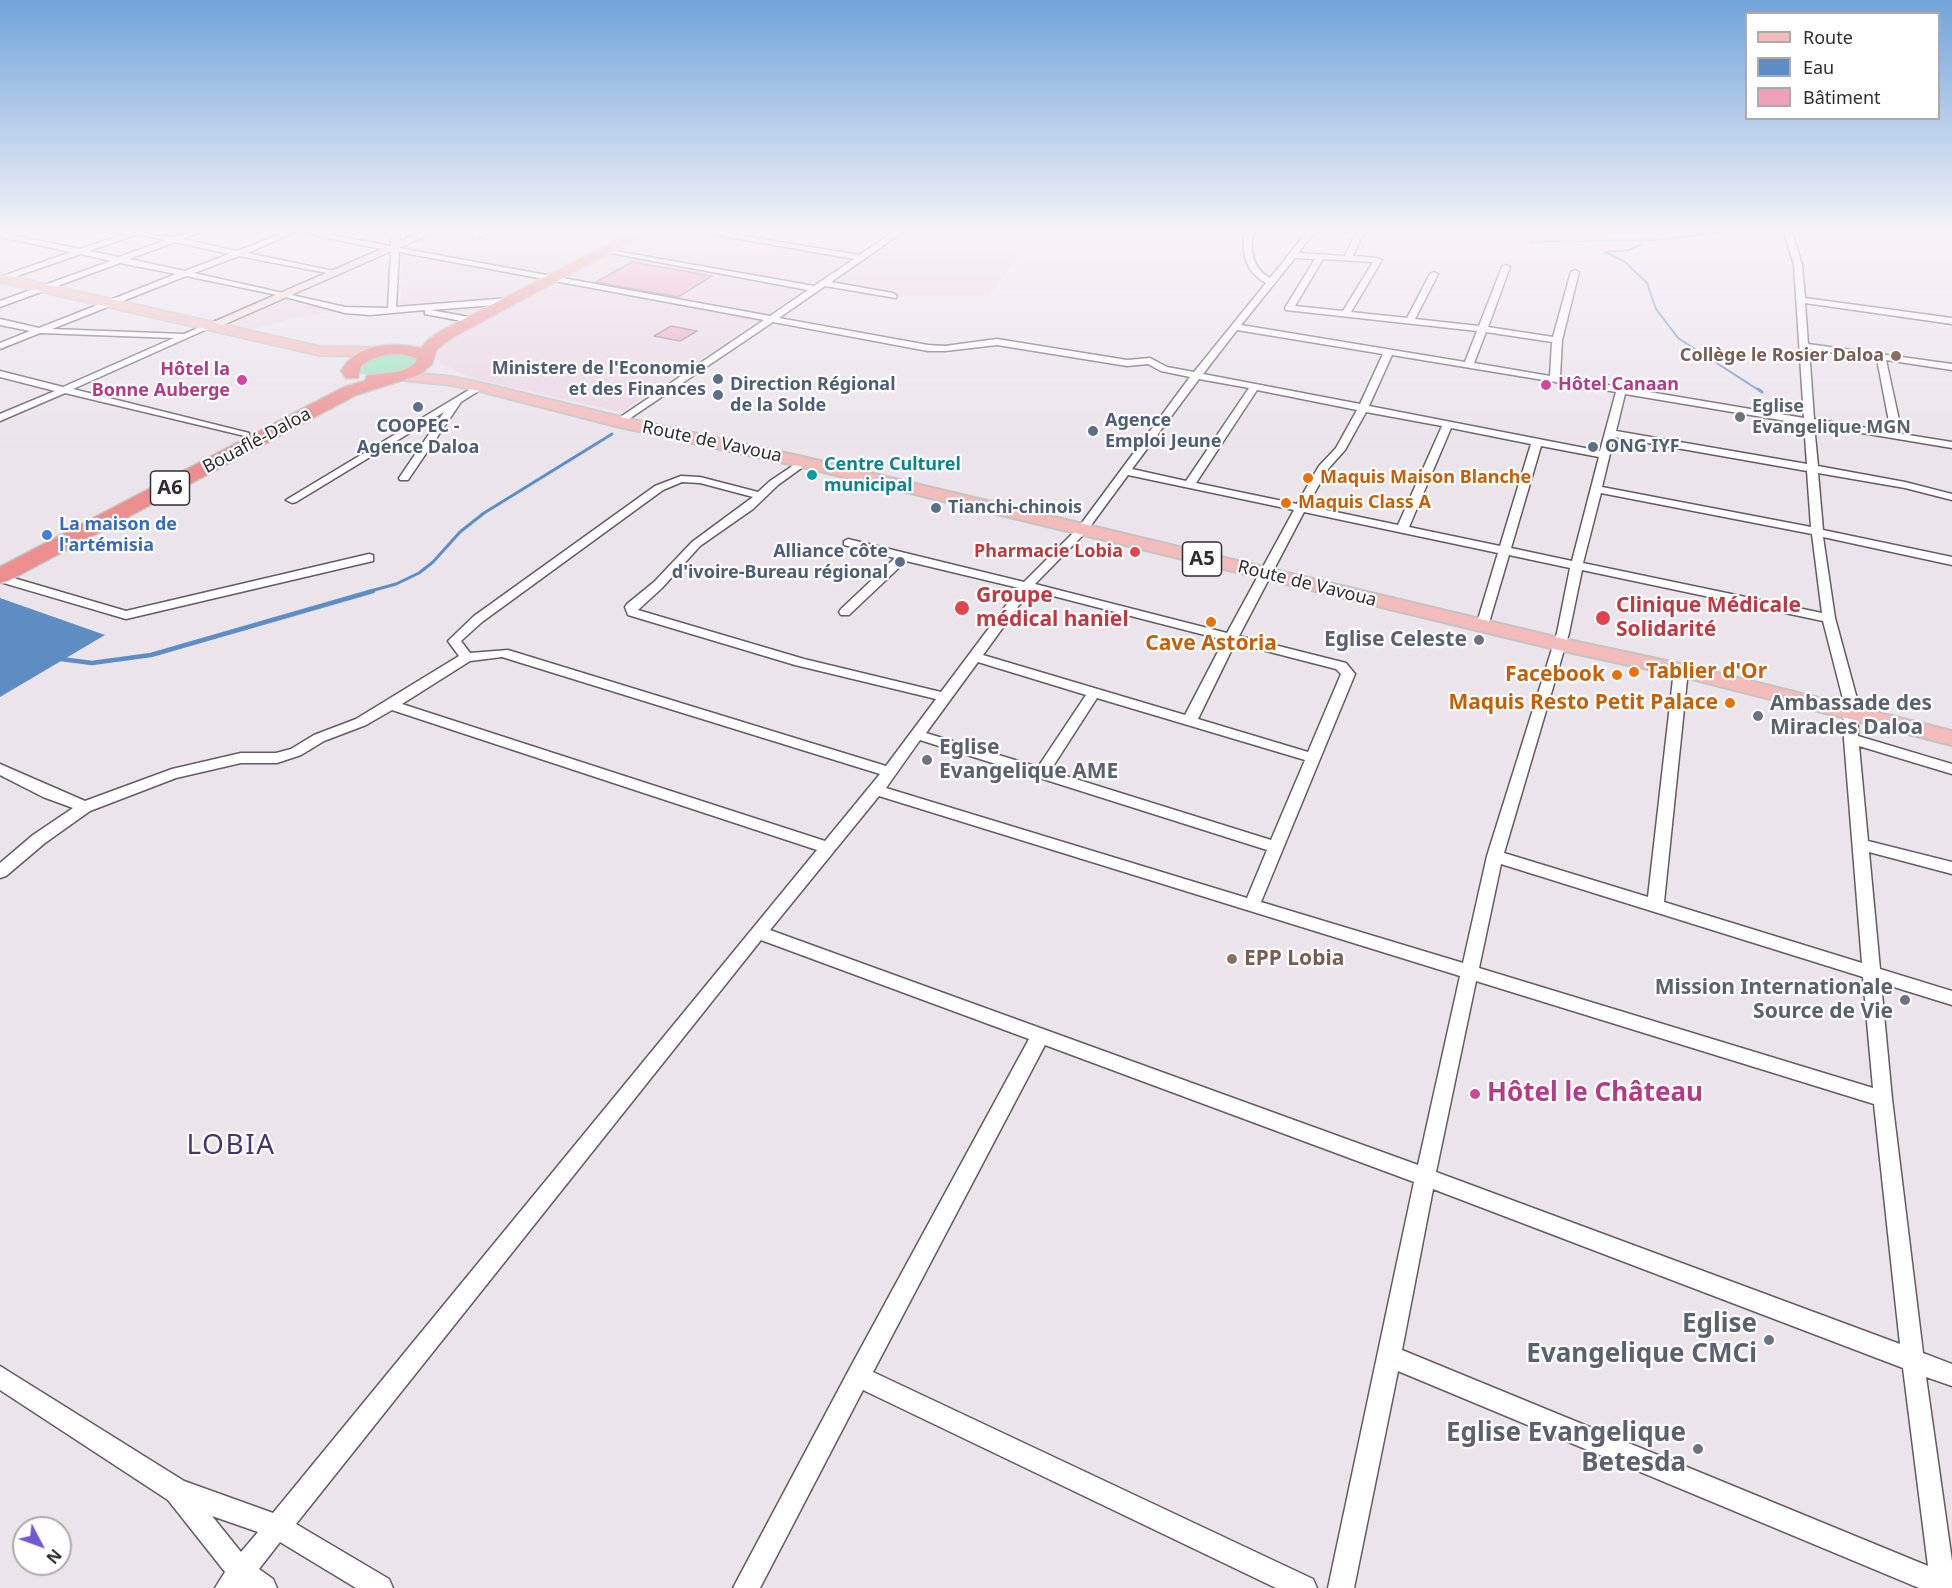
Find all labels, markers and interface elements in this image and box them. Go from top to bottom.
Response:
legend [1745,12,1940,120]
text: Route [1803,25,1853,49]
text: Eau [1803,55,1834,79]
text: Bâtiment [1803,85,1881,109]
place label: Collège le Rosier Daloa [1680,345,1884,367]
marker: Collège le Rosier Daloa [1889,349,1903,363]
place label: Ministere de l'Economie et des Finances [492,358,706,400]
place label: Hôtel la Bonne Auberge [92,359,230,401]
marker: Ministere de l'Economie et des Finances [711,372,725,386]
marker: Hôtel la Bonne Auberge [235,373,249,387]
place label: Direction Régional de la Solde [730,374,896,416]
place label: Hôtel Canaan [1558,374,1679,396]
marker: Hôtel Canaan [1539,378,1553,392]
marker: Direction Régional de la Solde [711,388,725,402]
place label: Eglise Evangelique MGN [1752,396,1911,438]
marker: COOPEC - Agence Daloa [411,400,425,414]
street label: Bouaflé-Daloa [199,403,315,479]
place label: Agence Emploi Jeune [1105,410,1222,452]
marker: Eglise Evangelique MGN [1733,410,1747,424]
place label: COOPEC - Agence Daloa [357,416,479,458]
street label: Route de Vavoua [640,417,784,467]
marker: Agence Emploi Jeune [1086,424,1100,438]
place label: ONG IYF [1605,436,1680,458]
marker: ONG IYF [1586,440,1600,454]
place label: Centre Culturel municipal [824,454,961,496]
place label: Maquis Maison Blanche [1320,467,1531,489]
marker: Centre Culturel municipal [805,468,819,482]
road number: A6 [150,471,190,505]
marker: Maquis Maison Blanche [1301,471,1315,485]
place label: Maquis Class A [1298,492,1431,514]
marker: Maquis Class A [1279,496,1293,510]
place label: Tianchi-chinois [948,497,1082,519]
marker: Tianchi-chinois [929,501,943,515]
place label: La maison de l'artémisia [59,514,177,556]
marker: La maison de l'artémisia [40,528,54,542]
place label: Alliance côte d'ivoire-Bureau régional [672,541,888,584]
place label: Pharmacie Lobia [974,541,1123,563]
road number: A5 [1182,542,1222,576]
marker: Pharmacie Lobia [1128,545,1142,559]
marker: Alliance côte d'ivoire-Bureau régional [893,555,907,569]
street label: Route de Vavoua [1235,556,1379,612]
place label: Groupe médical haniel [976,583,1129,633]
place label: Clinique Médicale Solidarité [1616,593,1801,643]
marker: Groupe médical haniel [953,599,971,617]
marker: Clinique Médicale Solidarité [1594,609,1612,627]
marker: Cave Astoria [1204,615,1218,629]
place label: Eglise Celeste [1324,627,1467,653]
place label: Cave Astoria [1145,631,1277,657]
marker: Eglise Celeste [1472,633,1486,647]
place label: Tablier d'Or [1646,659,1767,685]
place label: Facebook [1505,662,1605,688]
marker: Tablier d'Or [1627,665,1641,679]
marker: Facebook [1610,668,1624,682]
place label: Maquis Resto Petit Palace [1448,690,1718,716]
place label: Ambassade des Miracles Daloa [1770,691,1932,741]
marker: Maquis Resto Petit Palace [1723,696,1737,710]
marker: Ambassade des Miracles Daloa [1751,709,1765,723]
place label: Eglise Evangelique AME [939,735,1118,785]
marker: Eglise Evangelique AME [920,753,934,767]
place label: EPP Lobia [1244,946,1344,972]
marker: EPP Lobia [1225,952,1239,966]
place label: Mission Internationale Source de Vie [1655,975,1893,1025]
marker: Mission Internationale Source de Vie [1898,993,1912,1007]
place label: Hôtel le Château [1487,1078,1703,1110]
marker: Hôtel le Château [1468,1087,1482,1101]
district label: LOBIA [186,1129,276,1163]
place label: Eglise Evangelique CMCi [1526,1309,1757,1370]
marker: Eglise Evangelique CMCi [1762,1333,1776,1347]
place label: Eglise Evangelique Betesda [1446,1418,1686,1480]
marker: Eglise Evangelique Betesda [1691,1442,1705,1456]
north arrow [12,1516,72,1576]
text: N [42,1544,67,1569]

